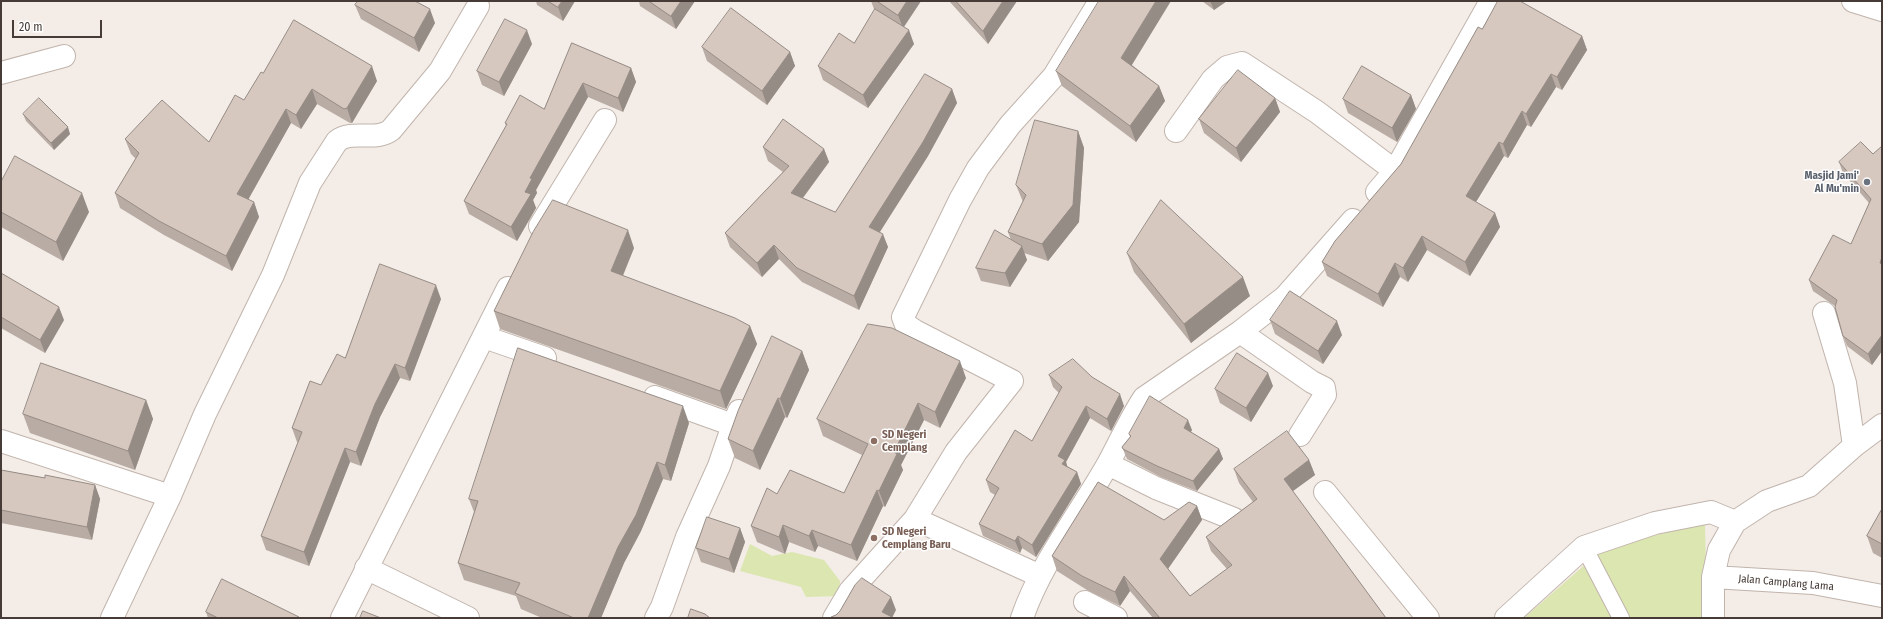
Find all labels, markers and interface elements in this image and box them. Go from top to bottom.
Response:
scale bar [14,12,104,38]
text: 20 m [19,20,43,34]
place label: Masjid Jami' Al Mu'min [1805,169,1859,195]
marker: Masjid Jami' Al Mu'min [1862,177,1872,187]
place label: SD Negeri Cemplang [882,428,927,454]
marker: SD Negeri Cemplang [869,436,879,446]
place label: SD Negeri Cemplang Baru [882,525,951,551]
marker: SD Negeri Cemplang Baru [869,533,879,543]
street label: Jalan Camplang Lama [1738,572,1834,594]

